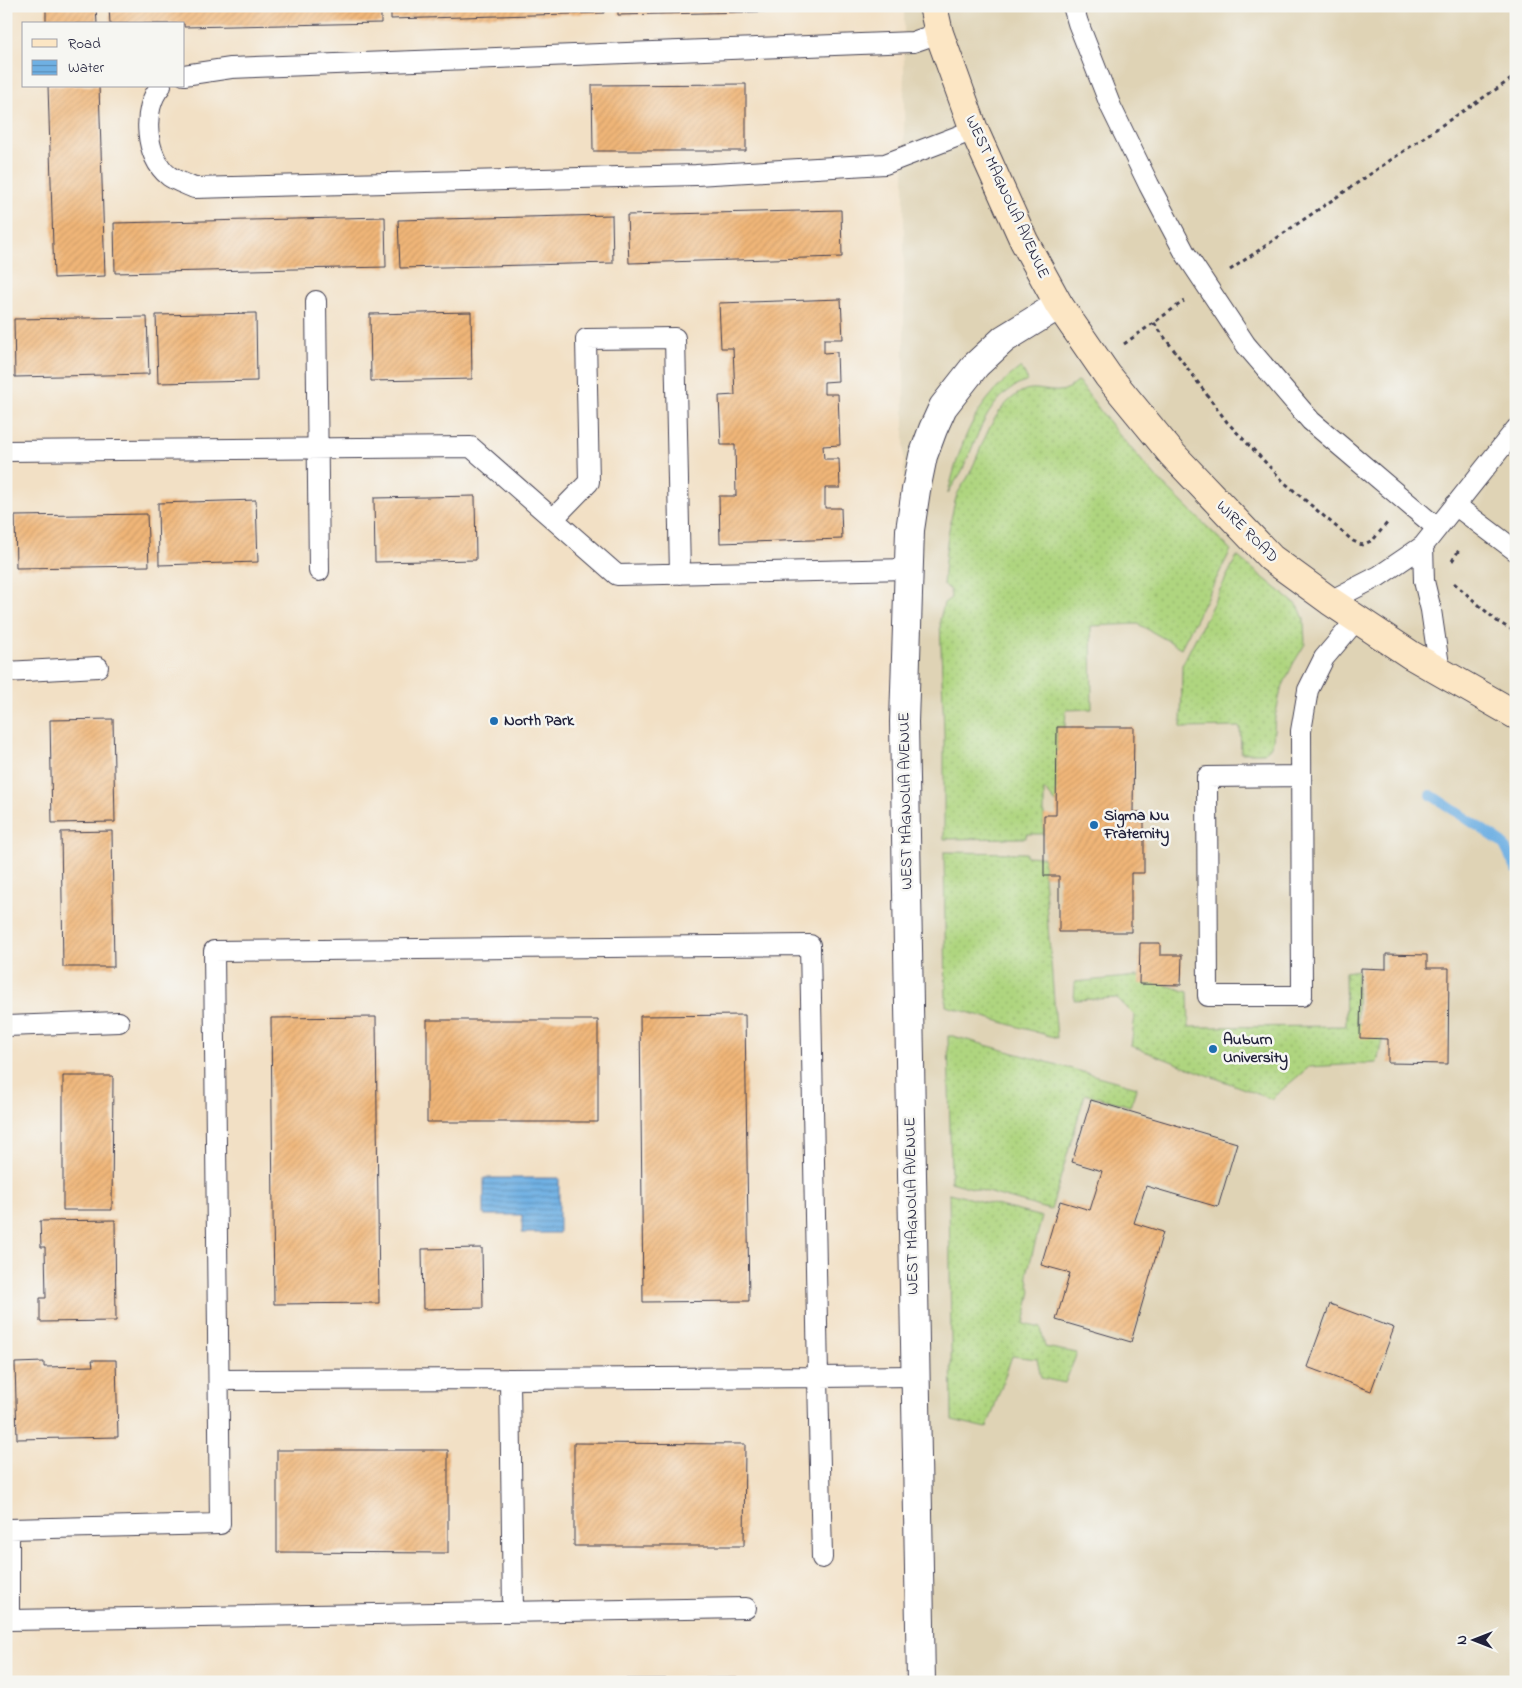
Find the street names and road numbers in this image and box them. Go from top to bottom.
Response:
street label: WEST MAGNOLIA AVENUE [959,111,1055,283]
street label: WIRE ROAD [1210,495,1284,569]
street label: WEST MAGNOLIA AVENUE [892,712,920,890]
street label: WEST MAGNOLIA AVENUE [898,1117,926,1295]

